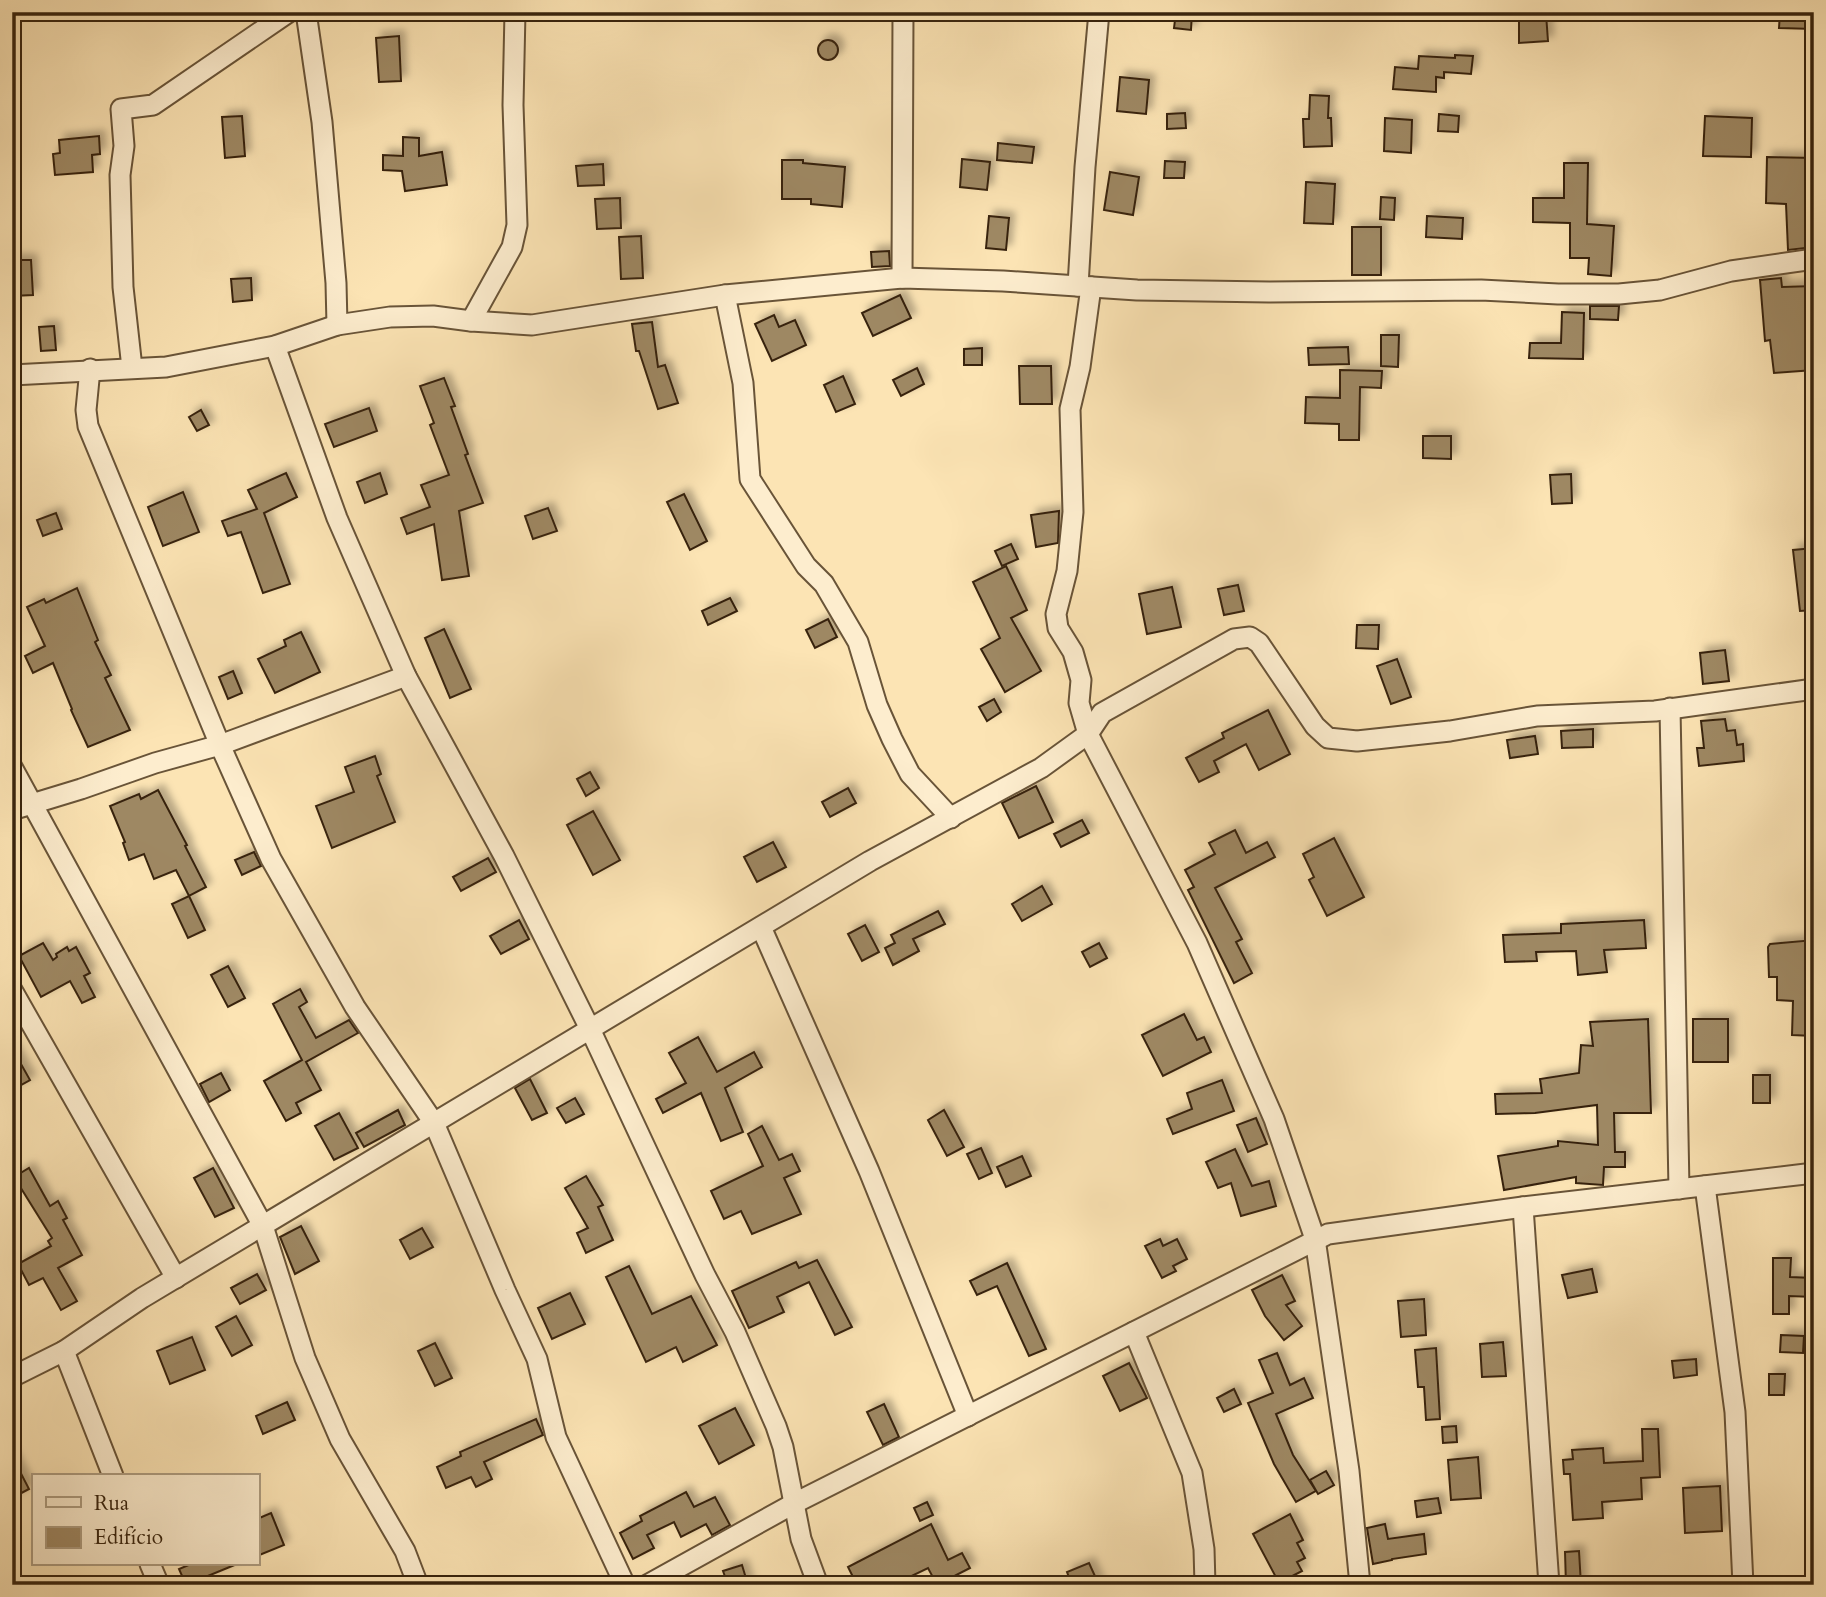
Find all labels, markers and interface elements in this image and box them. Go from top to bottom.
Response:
legend [32,1474,259,1566]
text: Rua [94,1489,129,1518]
text: Edifício [94,1523,163,1552]

